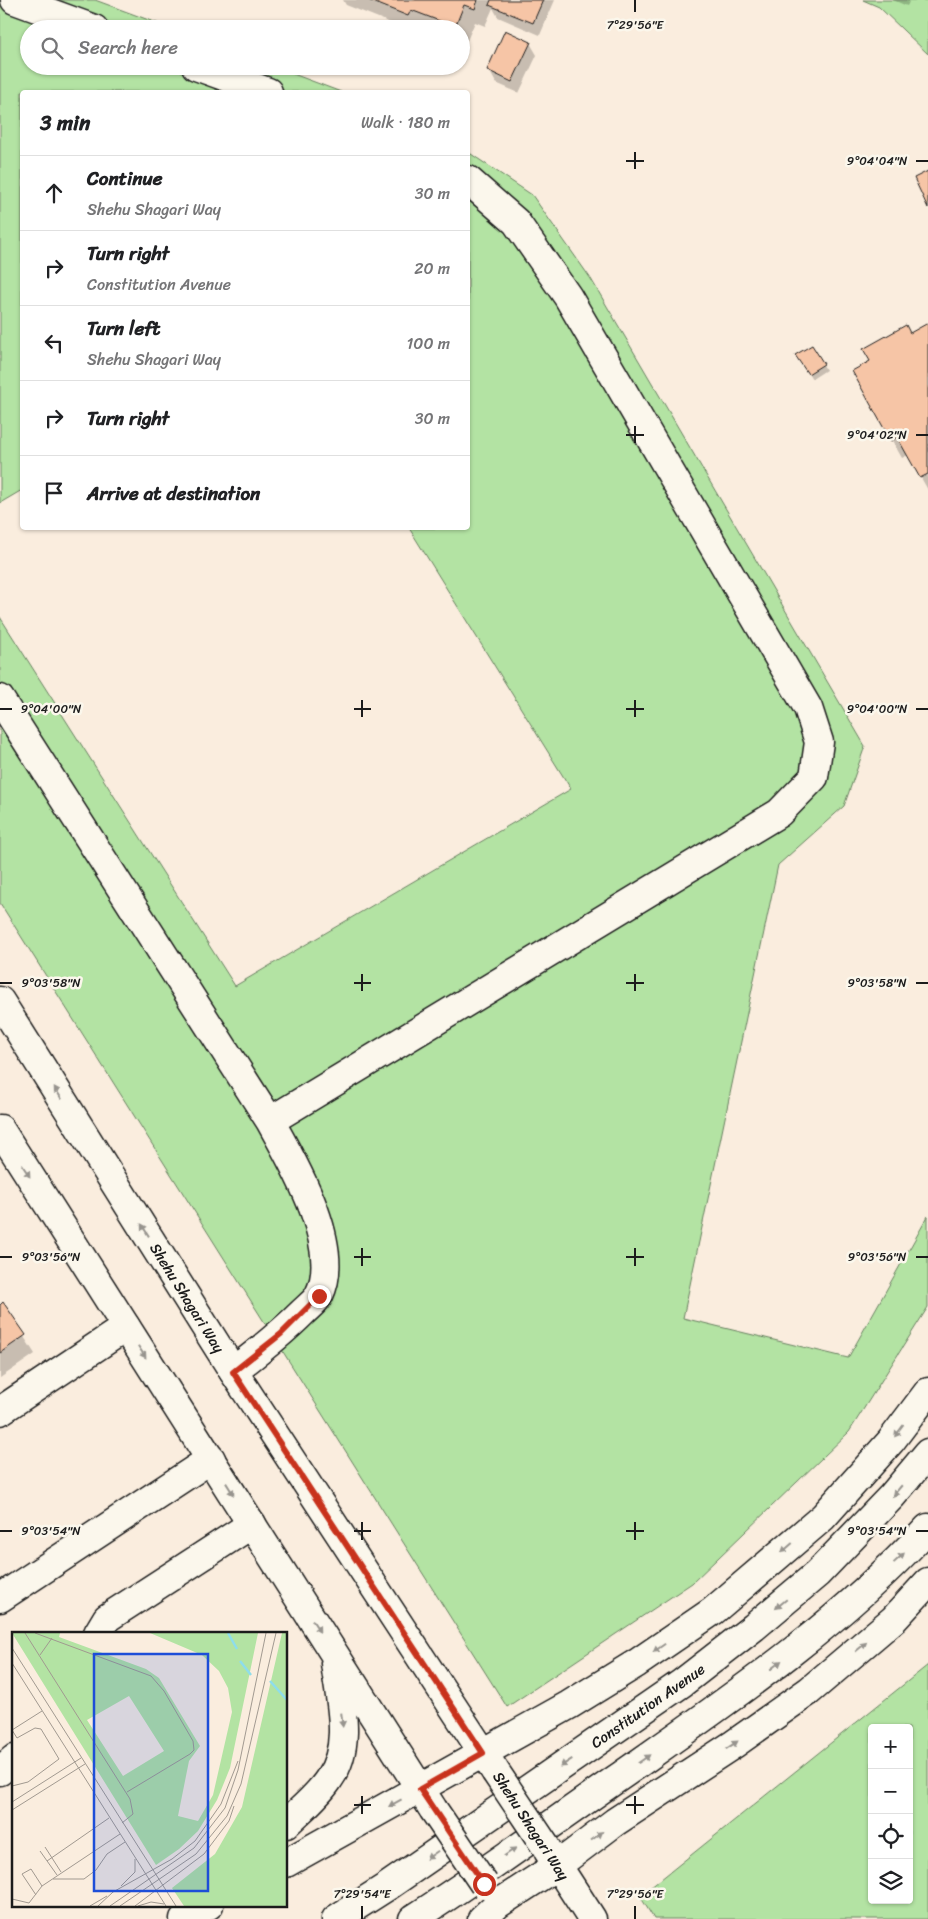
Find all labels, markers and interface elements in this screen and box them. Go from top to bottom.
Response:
text: 7°29'56"E [607,14,665,36]
search box [20,20,470,75]
text: Search here [78,31,178,64]
icon: search [38,34,66,62]
text: 3 min [40,104,90,142]
text: Walk · 180 m [361,108,450,137]
text: 9°04'04"N [847,150,908,172]
text: Continue [87,162,163,195]
icon: ahead [40,179,68,207]
text: 30 m [415,179,450,208]
text: Shehu Shagari Way [87,195,221,224]
text: Turn right [87,237,169,270]
icon: right [40,254,68,282]
text: 20 m [414,254,450,283]
text: Constitution Avenue [87,270,231,299]
text: Turn left [87,312,160,345]
icon: left [40,329,68,357]
text: 100 m [406,329,450,358]
text: Shehu Shagari Way [87,345,221,374]
text: Turn right [87,402,169,435]
icon: right [40,404,68,432]
text: 30 m [415,404,450,433]
text: 9°04'02"N [847,424,908,446]
text: Arrive at destination [87,477,260,510]
icon: arrive [40,479,68,507]
text: 9°04'00"N [21,698,82,720]
text: 9°04'00"N [847,698,908,720]
text: 9°03'58"N [21,972,81,994]
text: 9°03'58"N [847,972,907,994]
one-way arrow [53,1086,63,1099]
one-way arrow [22,1164,31,1177]
one-way arrow [140,1224,149,1237]
street label: Shehu Shagari Way [143,1238,231,1358]
text: 9°03'56"N [22,1246,81,1268]
text: 9°03'56"N [848,1246,907,1268]
route end [308,1285,331,1308]
one-way arrow [137,1345,147,1358]
one-way arrow [894,1424,904,1438]
one-way arrow [225,1482,234,1495]
one-way arrow [891,1484,902,1497]
text: 9°03'54"N [21,1520,81,1542]
text: 9°03'54"N [847,1520,907,1542]
one-way arrow [781,1542,793,1554]
one-way arrow [892,1552,904,1564]
one-way arrow [775,1599,788,1610]
one-way arrow [312,1619,321,1633]
inset map [12,1632,288,1906]
one-way arrow [855,1642,867,1653]
one-way arrow [652,1643,666,1653]
street label: Constitution Avenue [585,1656,711,1755]
one-way arrow [769,1659,782,1670]
one-way arrow [338,1712,346,1728]
map controls [868,1724,913,1904]
button: + [868,1724,913,1769]
one-way arrow [725,1741,739,1750]
one-way arrow [637,1754,651,1764]
one-way arrow [559,1758,572,1768]
street label: Shehu Shagari Way [486,1766,576,1886]
button: − [868,1769,913,1814]
one-way arrow [388,1799,402,1807]
button: locate [868,1814,913,1859]
one-way arrow [590,1831,604,1841]
one-way arrow [504,1847,517,1857]
one-way arrow [425,1850,439,1860]
button: layers [868,1859,913,1904]
route start [473,1873,496,1896]
text: 7°29'54"E [333,1883,392,1905]
text: 7°29'56"E [607,1883,665,1905]

